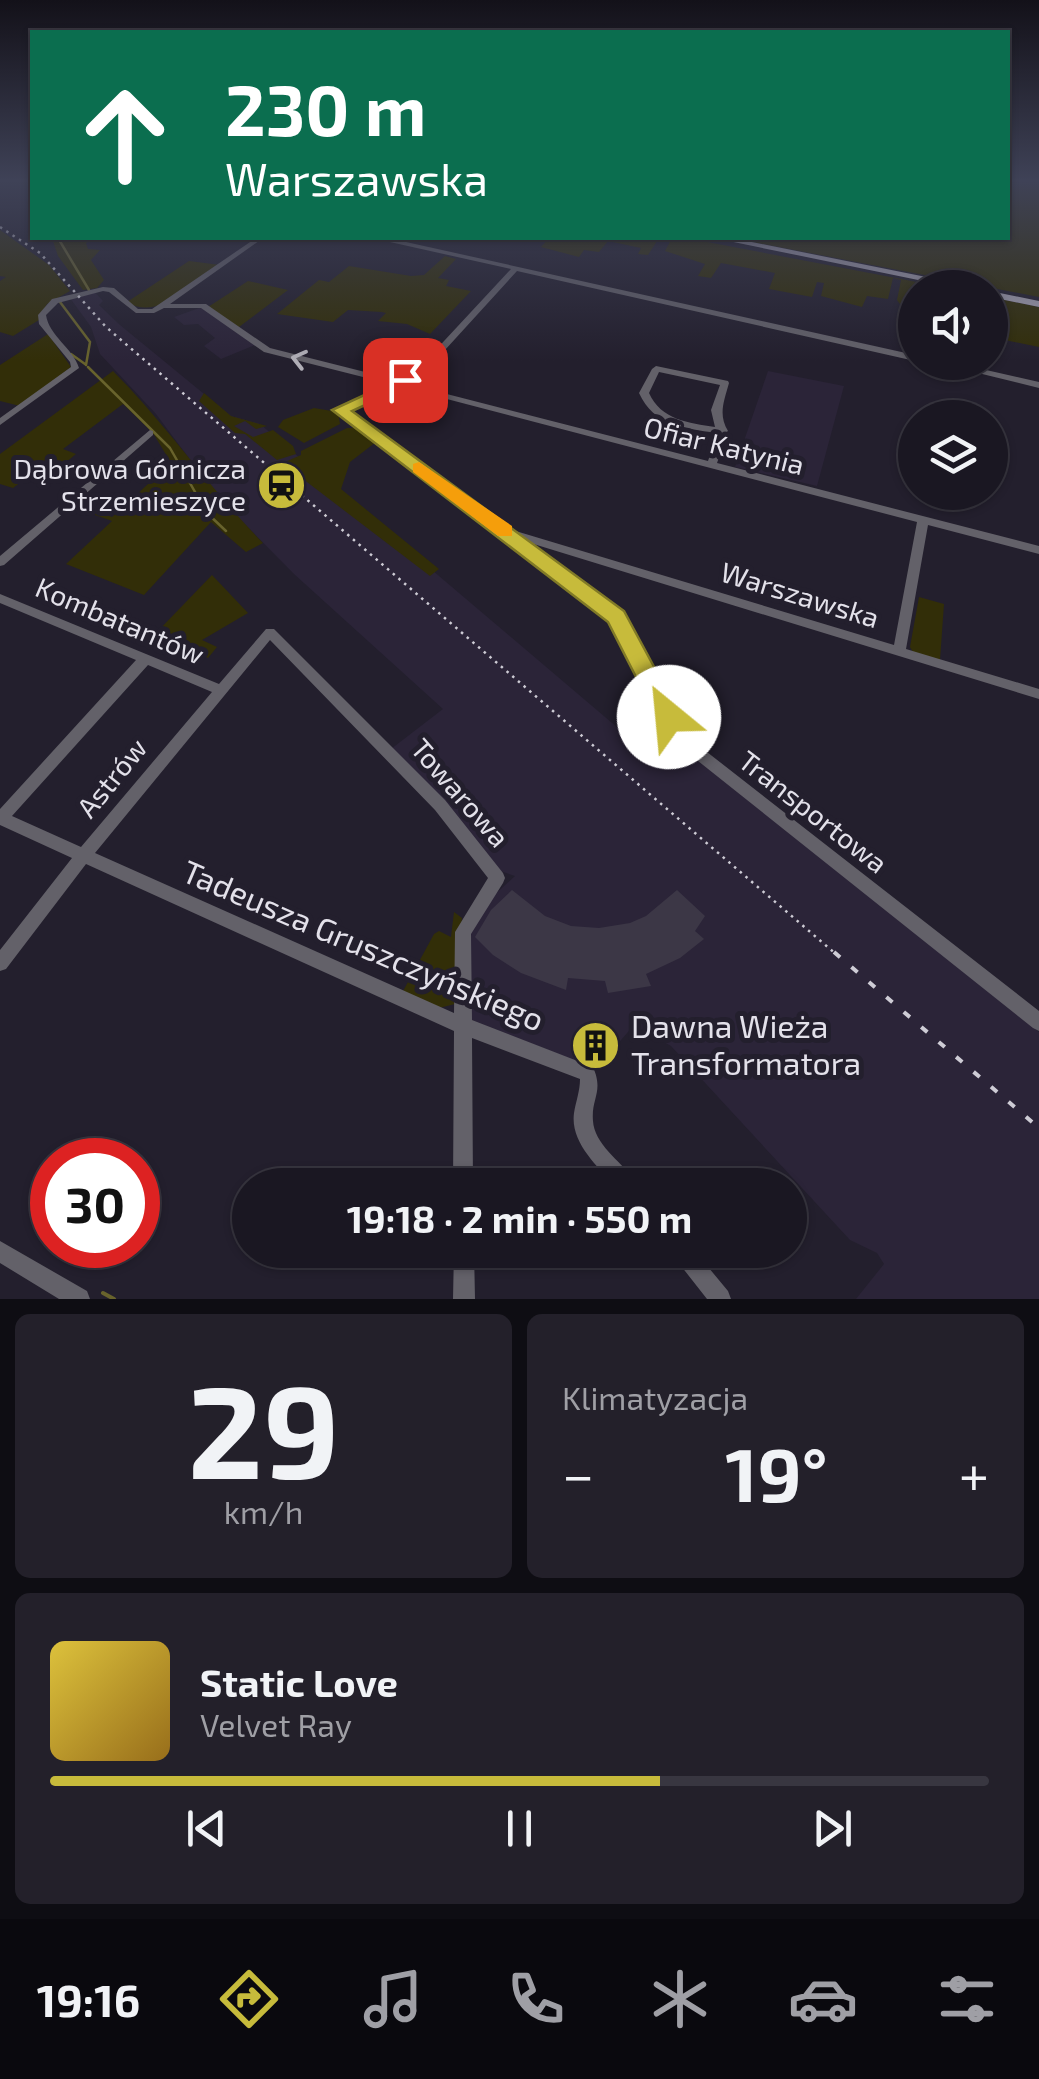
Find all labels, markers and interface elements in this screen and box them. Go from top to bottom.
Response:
text: 230 m [225,66,426,150]
icon: ahead [60,70,190,200]
text: Warszawska [225,151,488,205]
map controls [898,270,1008,510]
button: sound [898,270,1008,380]
pin [363,338,448,423]
one-way arrow [291,350,308,371]
icon: arrive [378,353,433,408]
button: layers [898,400,1008,510]
street label: Ofiar Katynia [641,409,808,481]
place label: Dąbrowa Górnicza Strzemieszyce [14,451,246,517]
station icon: Dąbrowa Górnicza Strzemieszyce [255,459,307,511]
street label: Warszawska [717,554,883,634]
street label: Kombatantów [31,569,210,671]
position arrow [617,665,721,769]
street label: Astrów [69,731,153,824]
street label: Towarowa [405,731,517,853]
street label: Transportowa [733,743,895,880]
street label: Tadeusza Gruszczyńskiego [177,851,550,1038]
place label: Dawna Wieża Transformatora [631,1006,861,1081]
building icon: Dawna Wieża Transformatora [570,1019,622,1071]
speed limit sign: 30 [30,1138,160,1268]
text: 19:18 · 2 min · 550 m [347,1195,692,1241]
text: 29 [187,1349,340,1505]
text: Klimatyzacja [562,1378,748,1416]
text: 19° [725,1427,828,1517]
text: − [562,1440,594,1506]
text: + [959,1440,989,1506]
text: km/h [224,1492,303,1530]
text: Static Love [200,1659,398,1705]
text: Velvet Ray [200,1705,352,1743]
icon: previous [179,1801,234,1856]
icon: pause [492,1801,547,1856]
icon: next [805,1801,860,1856]
icon: directions [214,1964,284,2034]
icon: music [358,1964,428,2034]
icon: phone [501,1964,571,2034]
icon: climate [645,1964,715,2034]
icon: car [788,1964,858,2034]
icon: filters [932,1964,1002,2034]
text: 19:16 [37,1972,140,2026]

